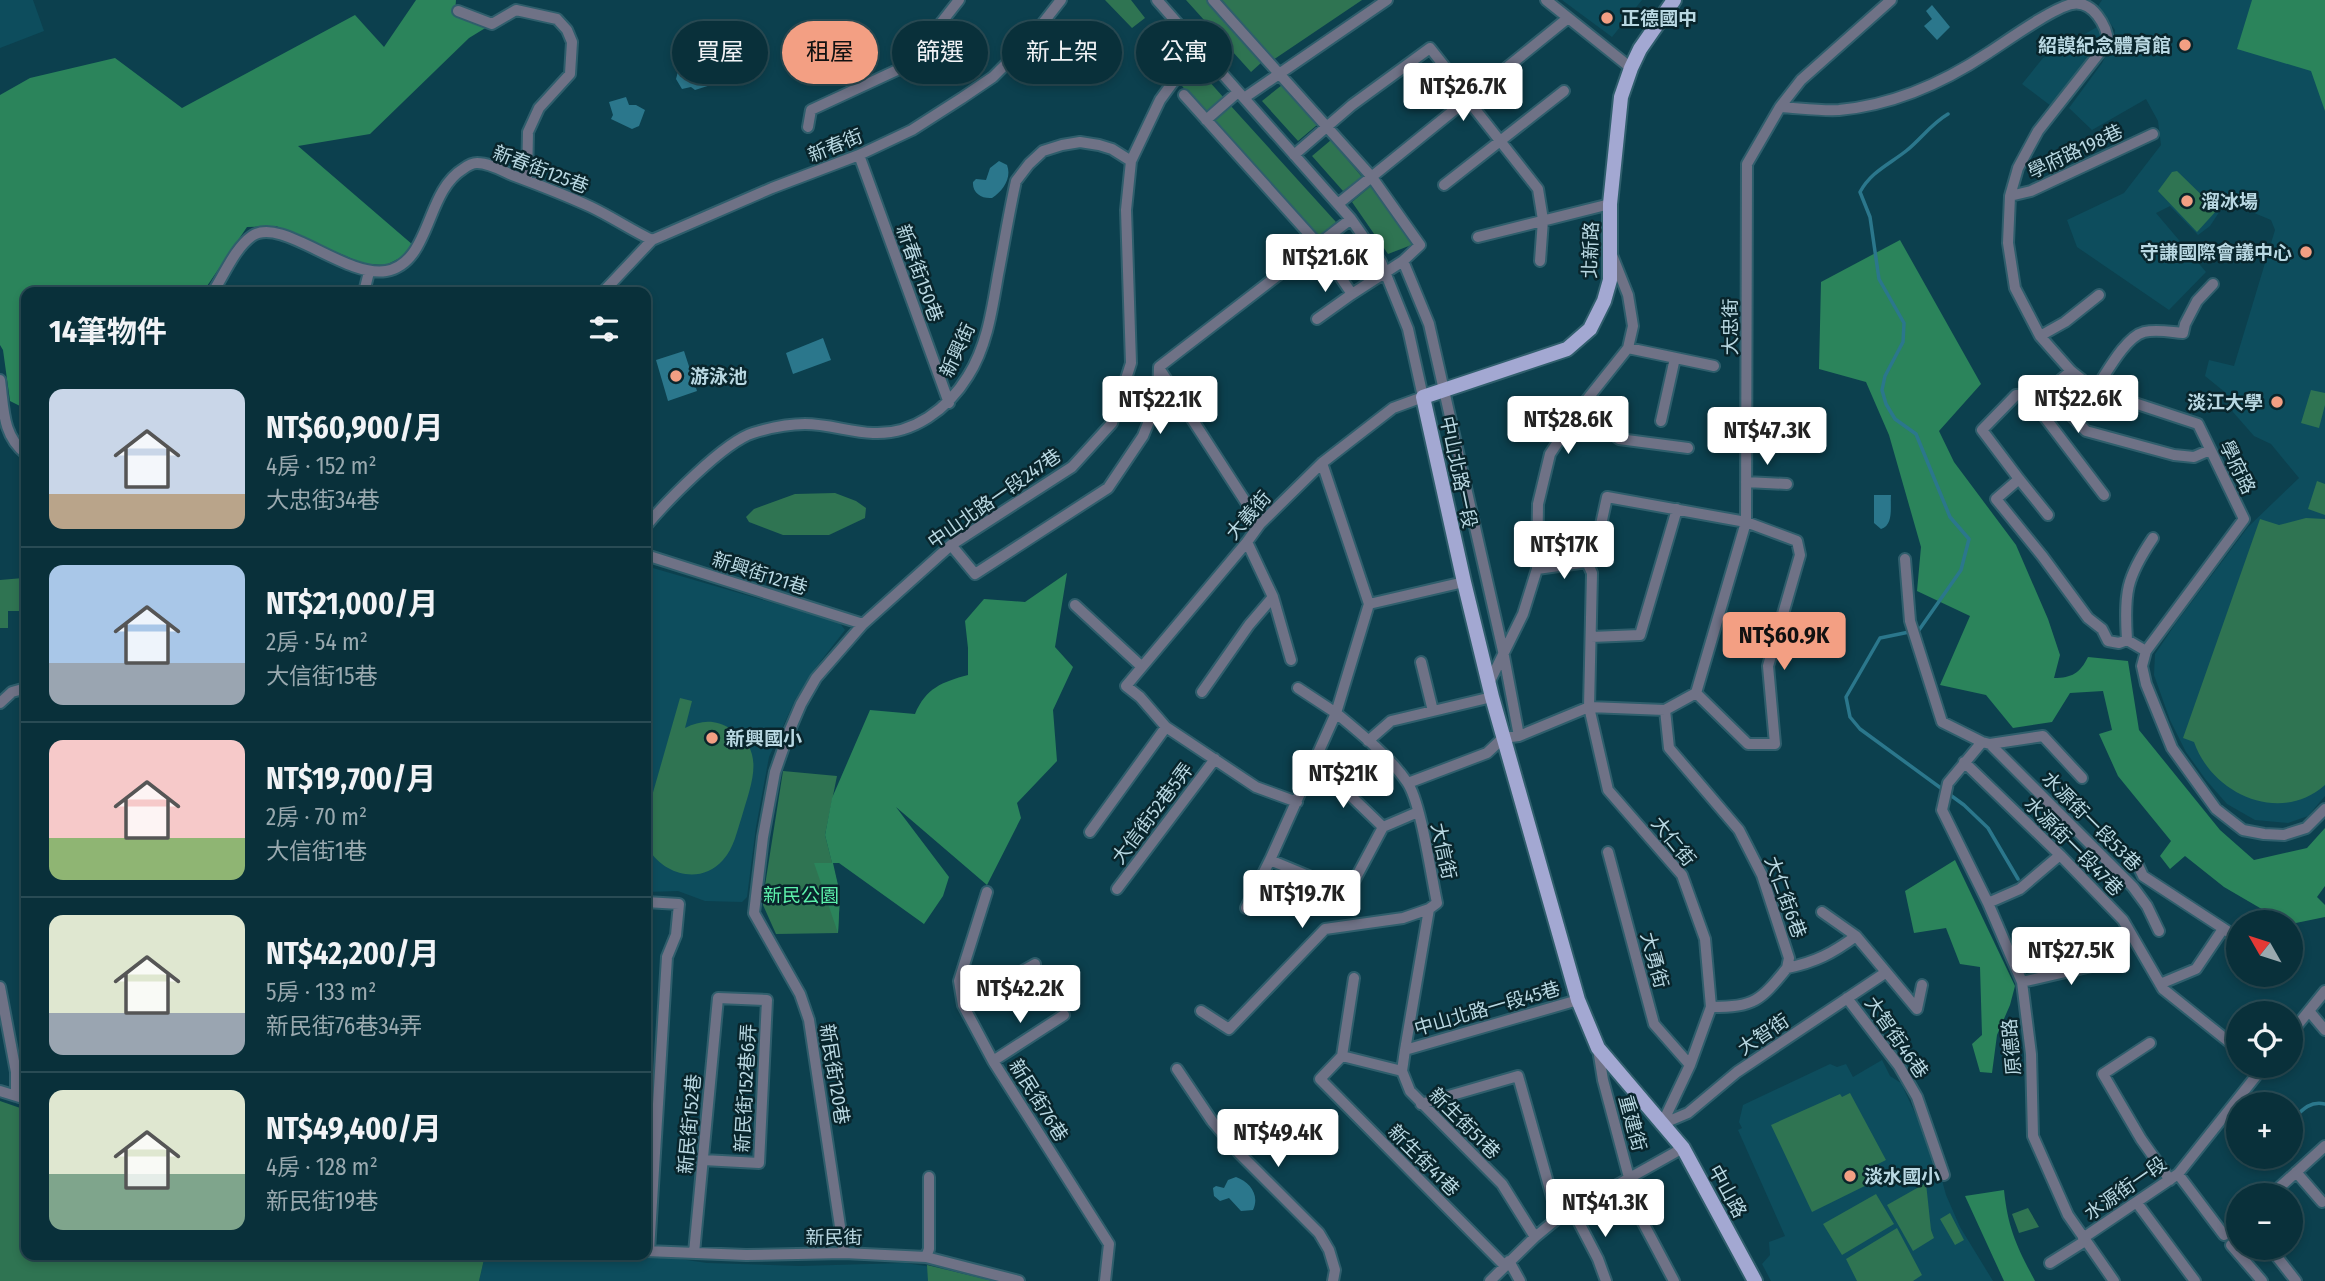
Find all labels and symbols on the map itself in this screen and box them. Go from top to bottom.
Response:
place label: 正德國中 [1621,7,1697,30]
marker: 正德國中 [1599,10,1615,26]
place label: 紹謨紀念體育館 [2038,34,2171,57]
marker: 紹謨紀念體育館 [2177,37,2193,53]
pin: NT$26.7K [1391,64,1535,123]
street label: 學府路198巷 [2024,119,2126,183]
street label: 新春街 [804,124,866,167]
street label: 新春街125巷 [490,141,592,198]
place label: 溜冰場 [2201,190,2258,213]
marker: 溜冰場 [2179,193,2195,209]
street label: 新春街150巷 [891,221,948,325]
street label: 北新路 [1578,221,1603,279]
pin: NT$21.6K [1253,234,1397,294]
place label: 守謙國際會議中心 [2140,241,2292,264]
marker: 守謙國際會議中心 [2298,244,2314,260]
street label: 大忠街 [1719,298,1742,356]
street label: 新興街 [935,320,980,381]
place label: 游泳池 [690,365,747,388]
marker: 游泳池 [668,368,684,384]
pin: NT$22.1K [1088,376,1232,436]
pin: NT$22.6K [2006,376,2150,435]
place label: 淡江大學 [2187,391,2263,414]
marker: 淡江大學 [2269,394,2285,410]
pin: NT$28.6K [1496,396,1640,456]
pin: NT$47.3K [1695,407,1839,467]
street label: 中山北路一段 [1435,414,1482,530]
street label: 學府路 [2215,437,2260,498]
street label: 中山北路一段247巷 [923,444,1065,553]
street label: 大義街 [1221,486,1276,544]
pin: NT$17K [1507,522,1621,581]
street label: 新興街121巷 [709,547,810,600]
pin: NT$60.9K [1712,612,1856,672]
place label: 新興國小 [726,727,802,750]
marker: 新興國小 [704,730,720,746]
pin: NT$21K [1286,750,1400,810]
street label: 大信街52巷5弄 [1107,758,1198,868]
street label: 水源街一段53巷 [2037,767,2146,876]
street label: 水源街一段47巷 [2019,792,2128,901]
street label: 大仁街 [1647,812,1700,871]
street label: 大信街 [1426,821,1461,881]
street label: 大仁街6巷 [1760,853,1811,941]
pin: NT$19.7K [1230,870,1374,930]
park label: 新民公園 [763,884,839,907]
north arrow [2226,910,2303,987]
pin: NT$27.5K [1999,928,2143,987]
street label: 大勇街 [1636,930,1673,991]
pin: NT$42.2K [948,965,1092,1025]
street label: 中山北路一段45巷 [1412,977,1563,1040]
street label: 大智街46巷 [1860,992,1933,1083]
street label: 大智街 [1733,1009,1793,1060]
street label: 原德路 [1998,1018,2025,1076]
street label: 新民街120巷 [815,1022,854,1126]
street label: 新民街152巷6弄 [731,1023,760,1153]
street label: 新民街76巷 [1004,1055,1073,1146]
street label: 新民街152巷 [674,1073,705,1175]
street label: 新生街51巷 [1424,1083,1505,1164]
street label: 重建街 [1614,1093,1651,1154]
pin: NT$49.4K [1206,1110,1350,1169]
street label: 新生街41巷 [1383,1120,1464,1201]
street label: 水源街一段 [2080,1152,2171,1225]
street label: 中山路 [1704,1161,1751,1222]
place label: 淡水國小 [1864,1165,1940,1188]
marker: 淡水國小 [1842,1168,1858,1184]
pin: NT$41.3K [1533,1180,1677,1239]
street label: 新民街 [805,1226,863,1249]

